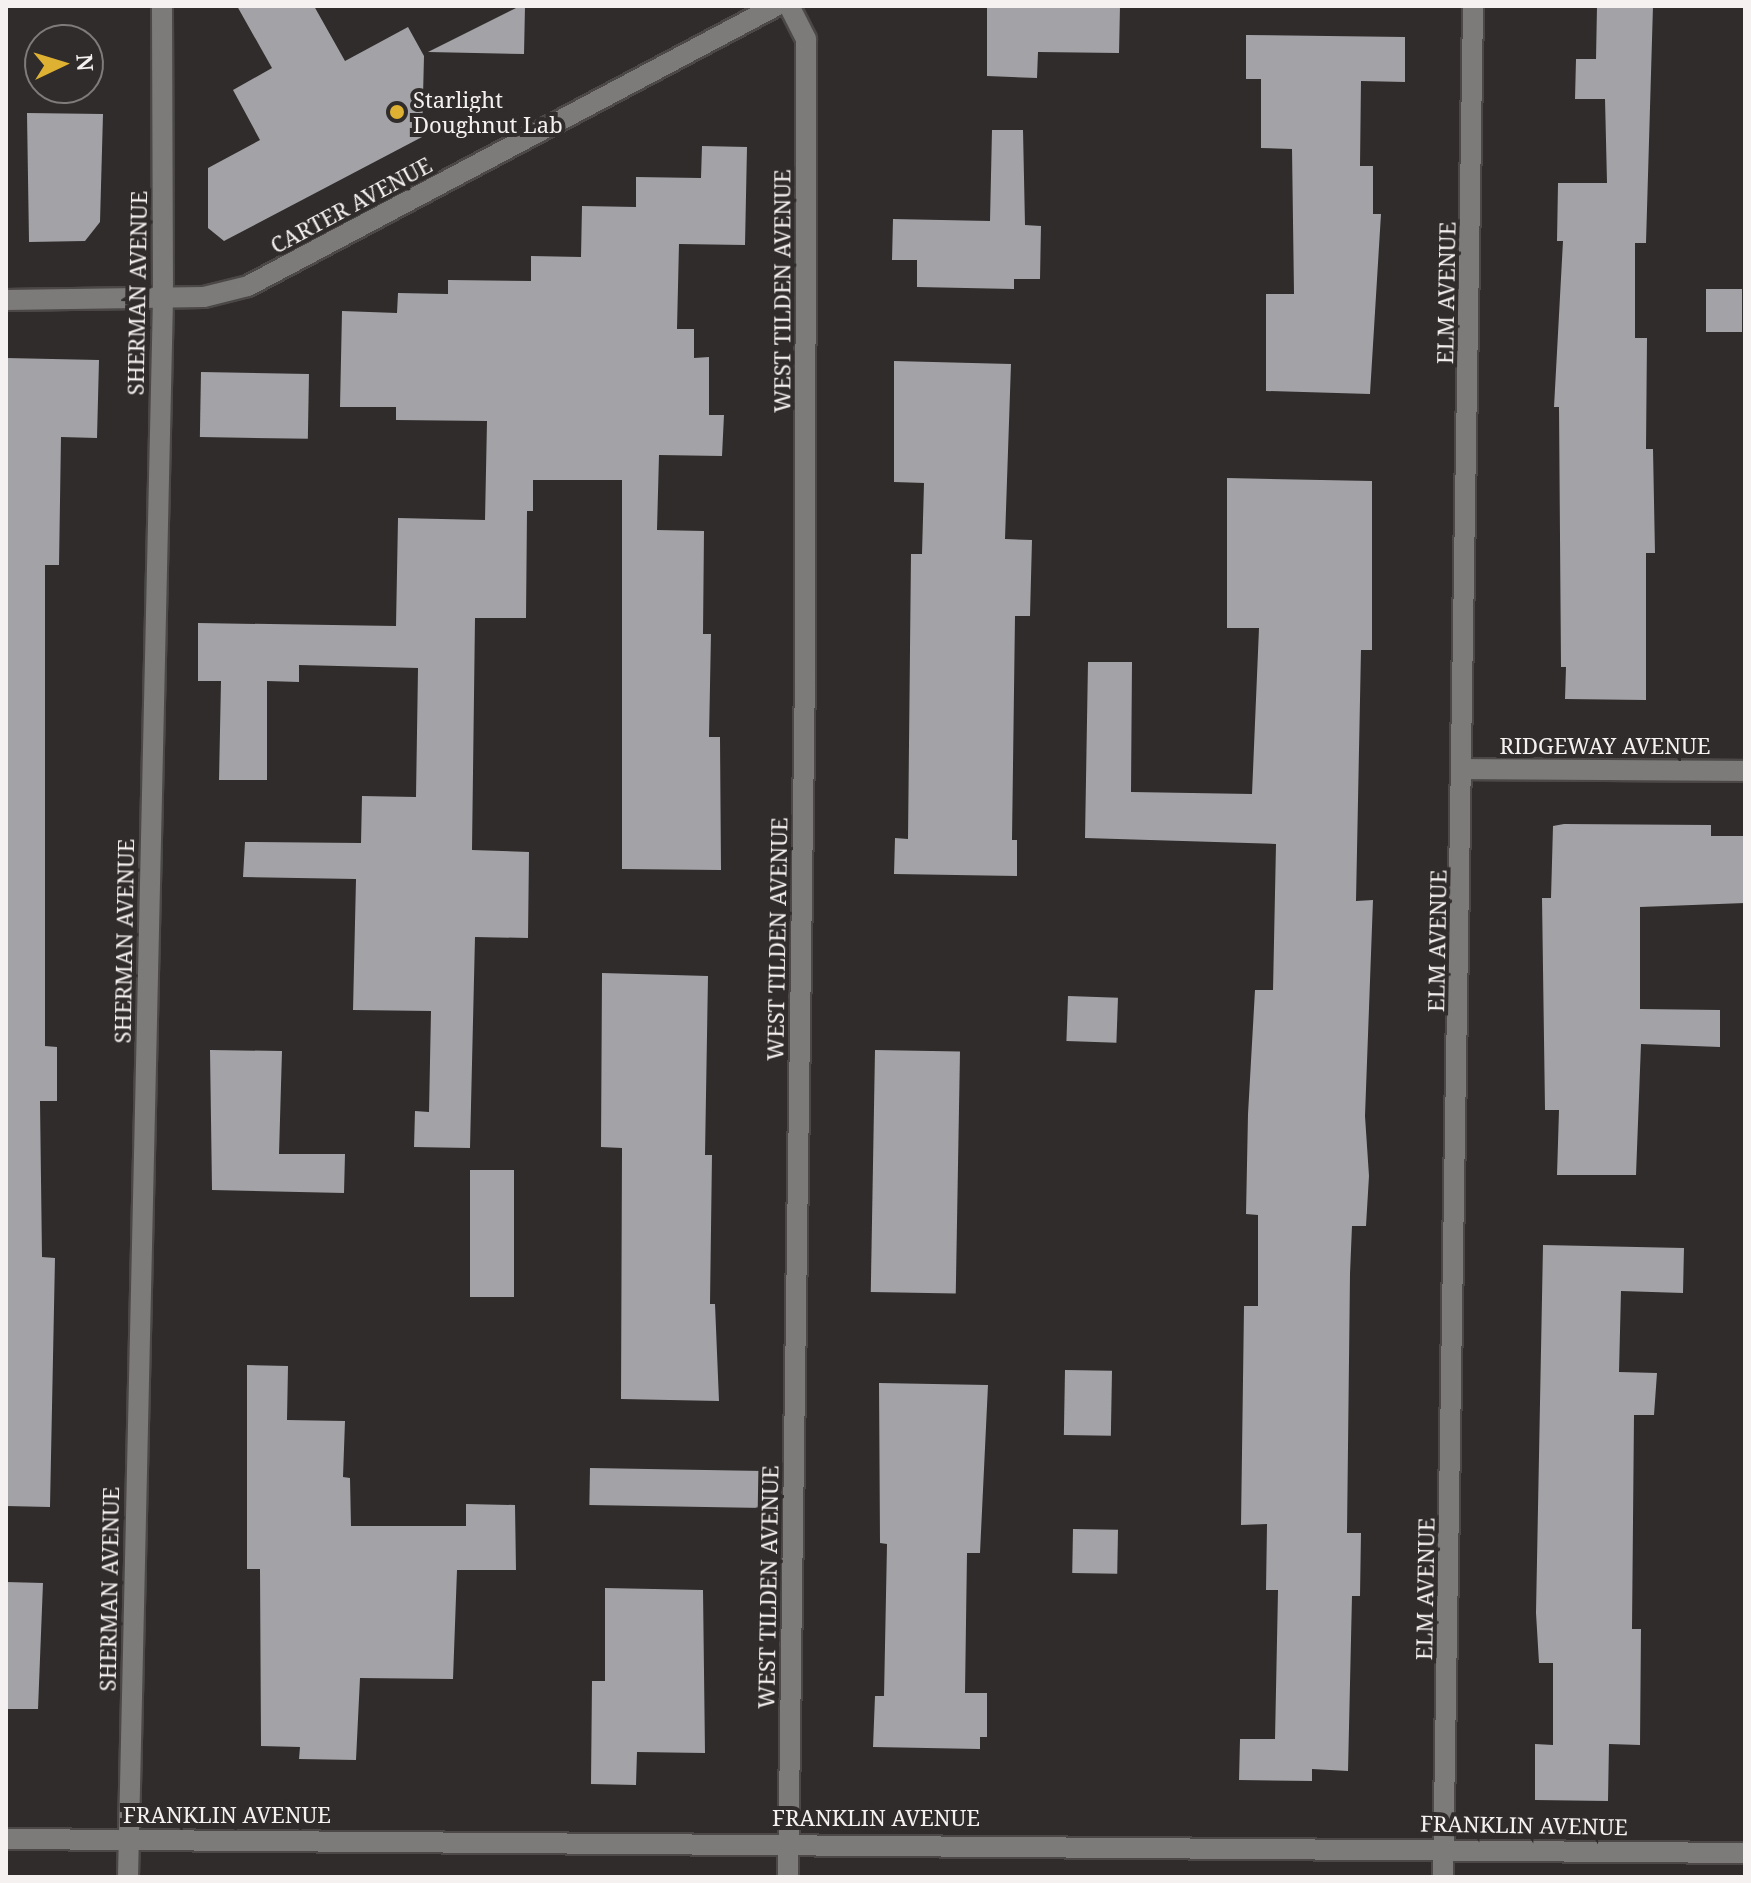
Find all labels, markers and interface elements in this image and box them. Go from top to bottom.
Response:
north arrow [24,24,104,104]
text: N [70,53,102,72]
place label: Starlight Doughnut Lab [413,86,563,138]
marker: Starlight Doughnut Lab [388,103,406,121]
street label: CARTER AVENUE [266,151,436,259]
street label: WEST TILDEN AVENUE [769,169,795,413]
street label: SHERMAN AVENUE [122,190,152,396]
street label: ELM AVENUE [1432,222,1460,364]
street label: RIDGEWAY AVENUE [1500,733,1710,759]
street label: WEST TILDEN AVENUE [762,817,792,1061]
street label: SHERMAN AVENUE [109,838,139,1044]
street label: ELM AVENUE [1423,870,1451,1012]
street label: WEST TILDEN AVENUE [753,1465,783,1709]
street label: SHERMAN AVENUE [94,1486,124,1692]
street label: ELM AVENUE [1411,1518,1439,1660]
street label: FRANKLIN AVENUE [123,1802,331,1828]
street label: FRANKLIN AVENUE [772,1805,980,1831]
street label: FRANKLIN AVENUE [1420,1810,1628,1840]

